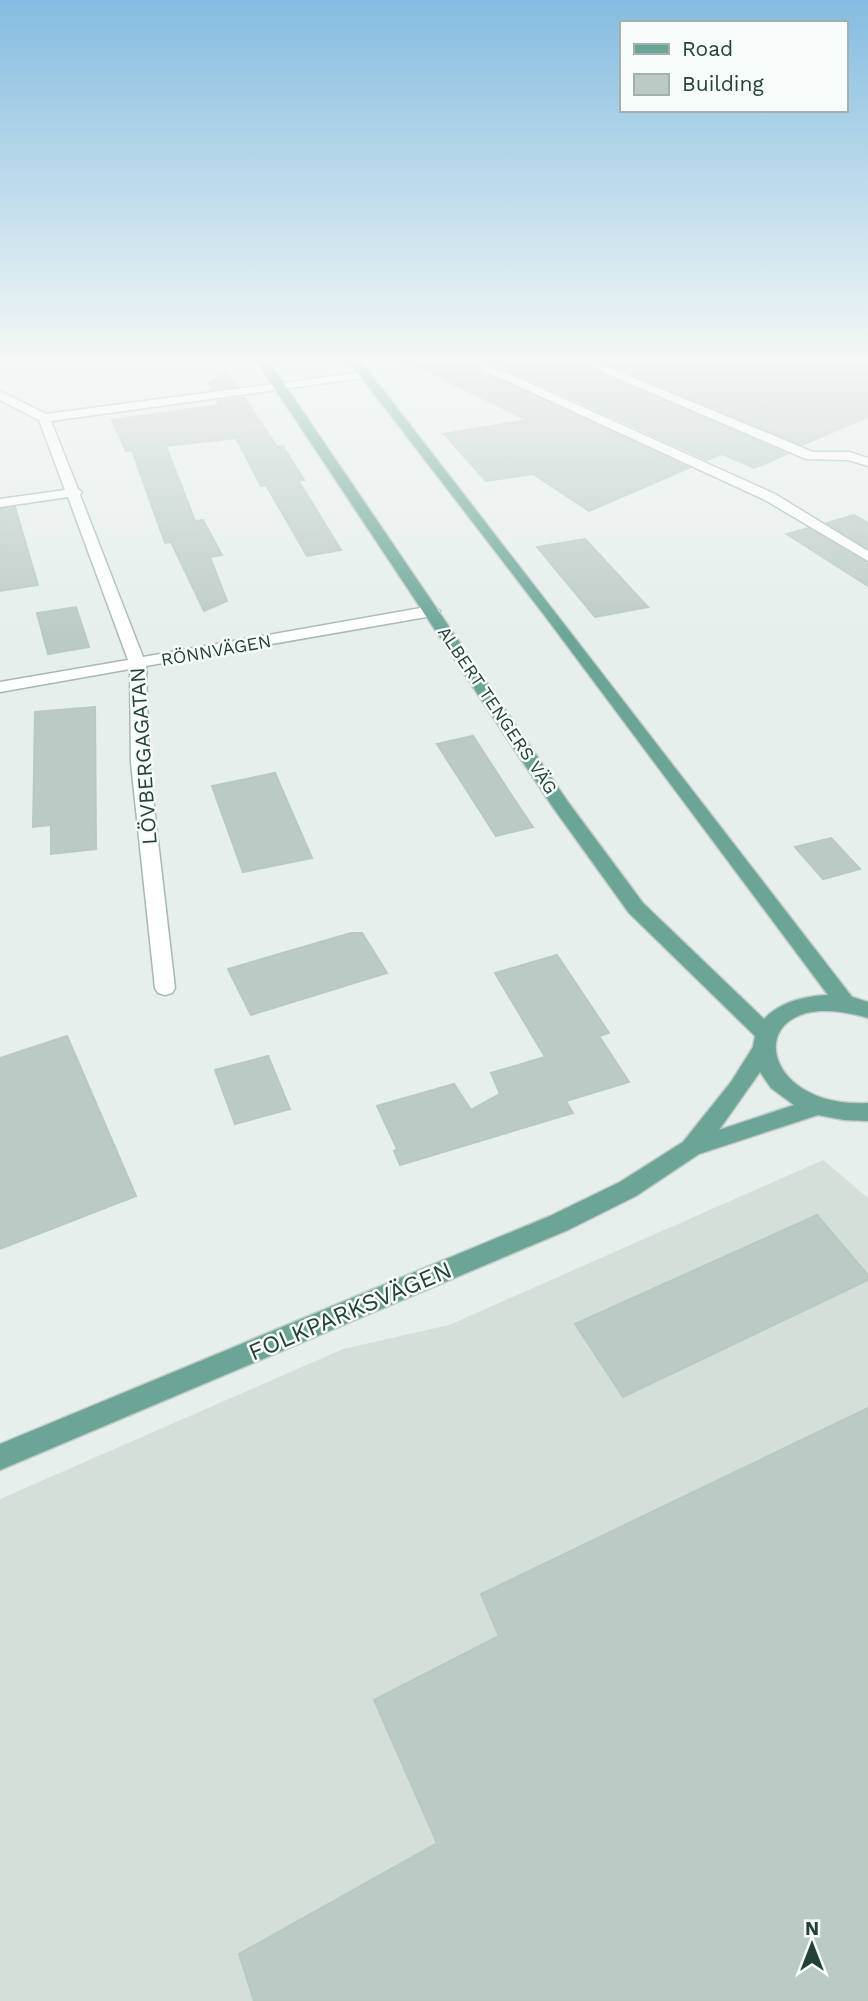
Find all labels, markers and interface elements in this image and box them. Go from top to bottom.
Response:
legend [620,21,847,112]
text: Road [682,36,733,61]
text: Building [682,71,764,96]
street label: ALBERT TENGERS VÄG [434,622,562,798]
street label: RÖNNVÄGEN [159,630,273,670]
street label: LÖVBERGAGATAN [124,666,162,846]
street label: FOLKPARKSVÄGEN [244,1256,456,1366]
north arrow [777,1910,847,1980]
text: N [805,1917,819,1940]

